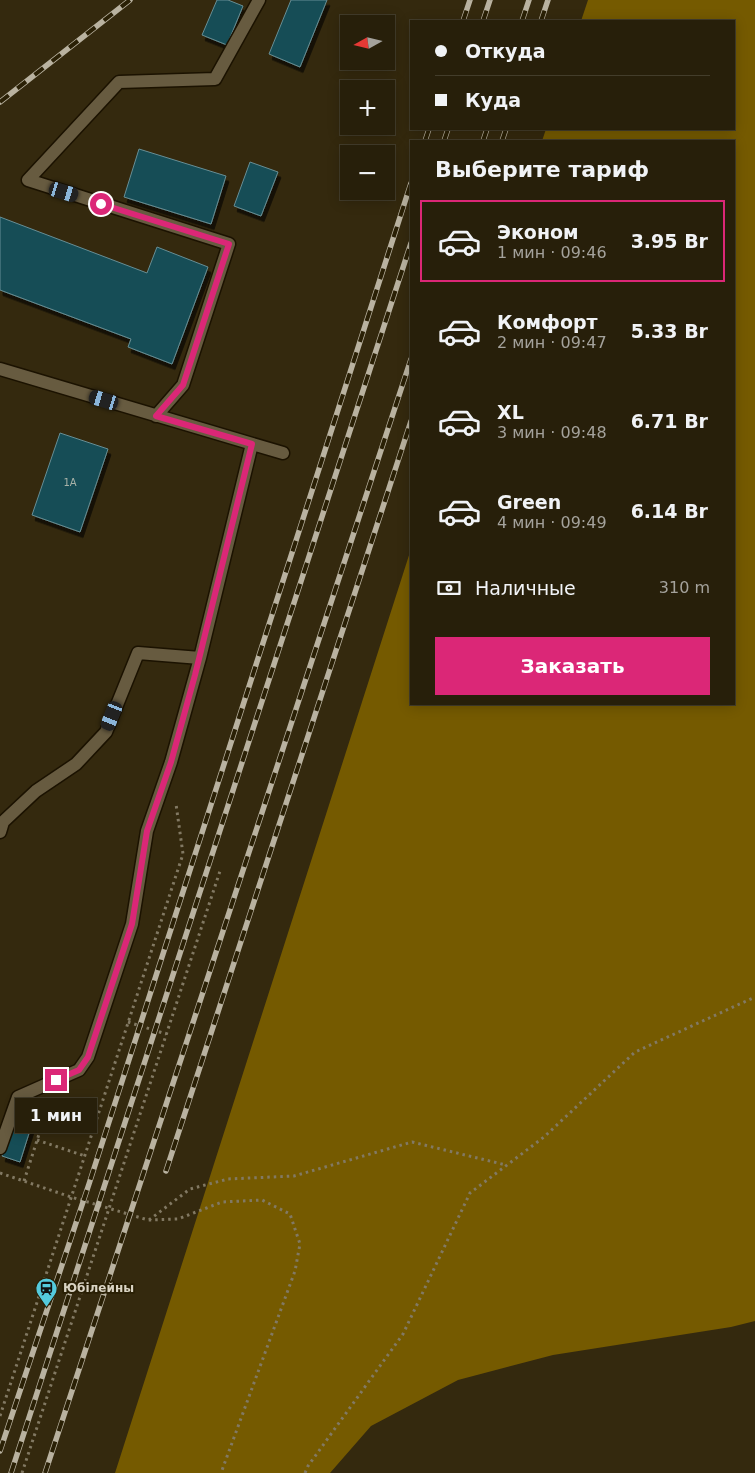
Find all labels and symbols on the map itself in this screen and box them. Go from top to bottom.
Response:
north arrow [340,15,395,70]
car [47,180,80,204]
route start [90,193,112,215]
car [87,388,120,412]
house number: 1А [63,477,77,488]
car [99,699,124,733]
route end [45,1069,67,1091]
callout: 1 мин [15,1098,97,1132]
station icon: Юбілейны [35,1276,59,1307]
place label: Юбілейны [63,1281,134,1295]

